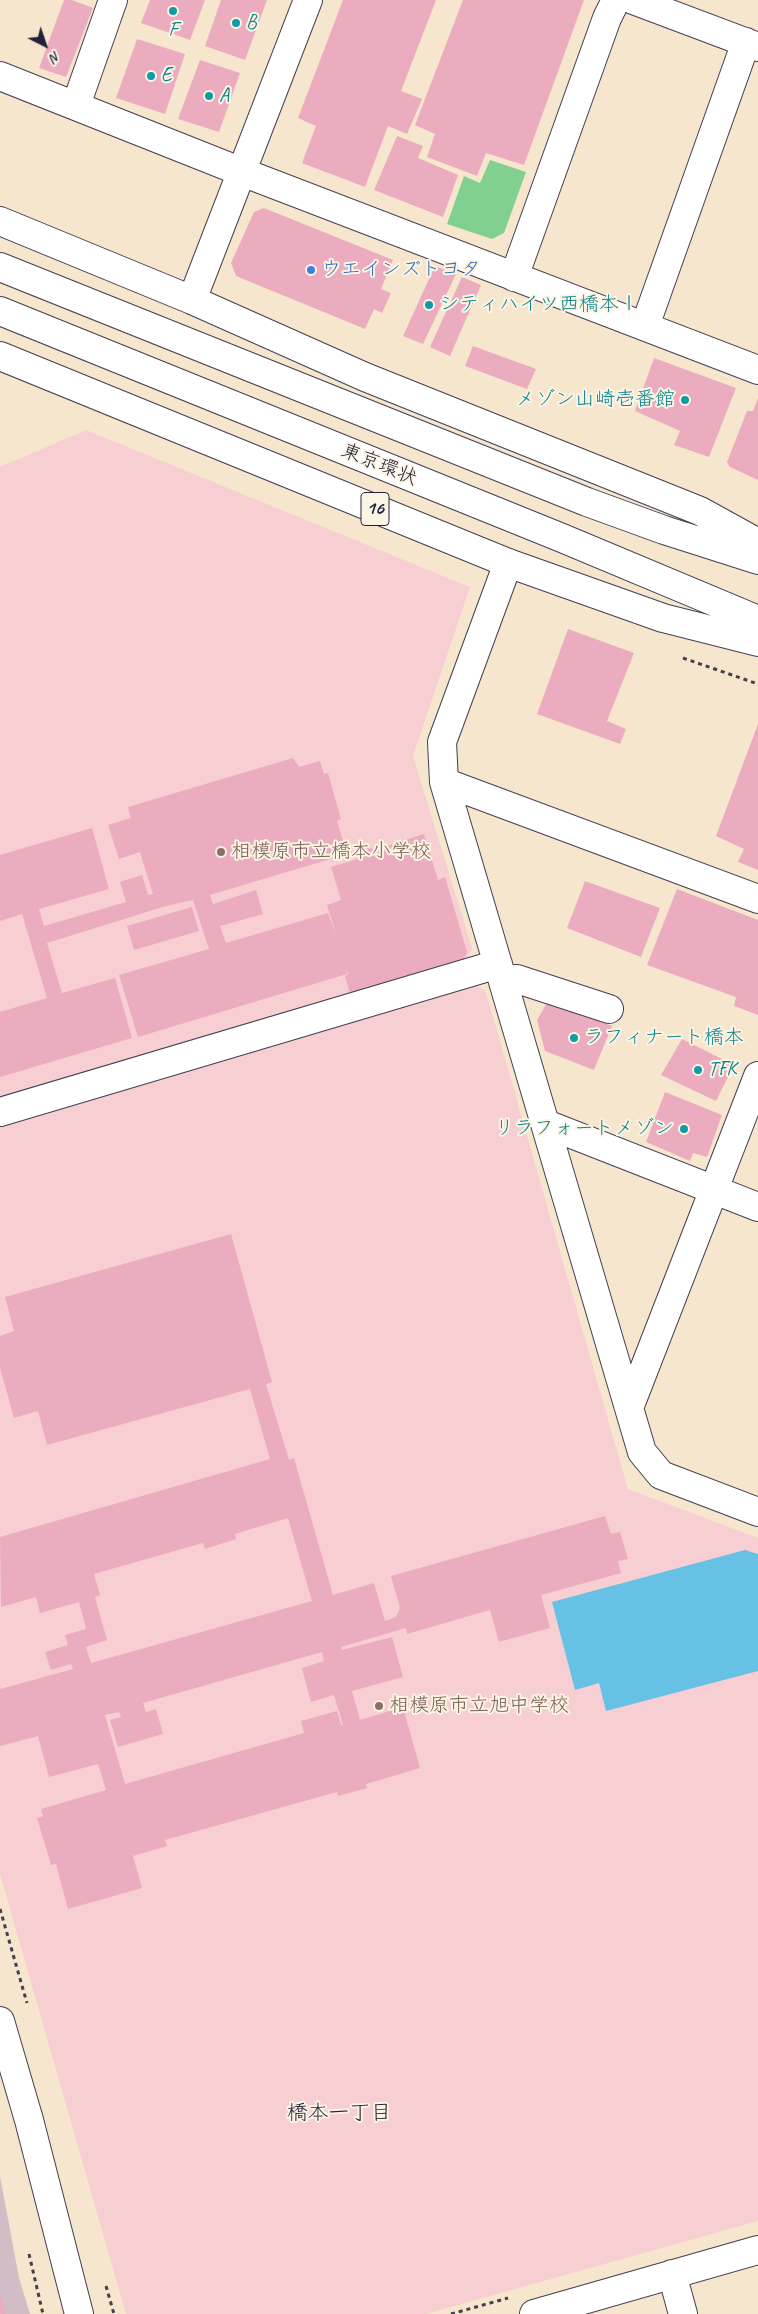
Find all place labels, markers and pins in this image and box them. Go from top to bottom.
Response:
marker: F [167,5,179,17]
place label: B [246,11,256,35]
marker: B [230,17,242,29]
place label: F [168,19,178,43]
place label: E [161,64,172,88]
marker: E [145,70,157,82]
place label: A [219,84,229,108]
marker: A [203,90,215,102]
place label: ウエインズトヨタ [321,258,481,282]
marker: ウエインズトヨタ [305,264,317,276]
place label: シティハイツ西橋本Ⅰ [439,293,639,317]
marker: シティハイツ西橋本Ⅰ [423,299,435,311]
place label: メゾン山崎壱番館 [515,388,675,412]
marker: メゾン山崎壱番館 [679,394,691,406]
place label: 相模原市立橋本小学校 [231,840,431,864]
marker: 相模原市立橋本小学校 [215,846,227,858]
place label: ラフィナート橋本 [584,1026,744,1050]
marker: ラフィナート橋本 [568,1032,580,1044]
place label: TFK [708,1058,736,1082]
marker: TFK [692,1064,704,1076]
place label: リラフォートメゾン [494,1117,674,1141]
marker: リラフォートメゾン [678,1123,690,1135]
place label: 相模原市立旭中学校 [389,1694,569,1718]
marker: 相模原市立旭中学校 [373,1700,385,1712]

